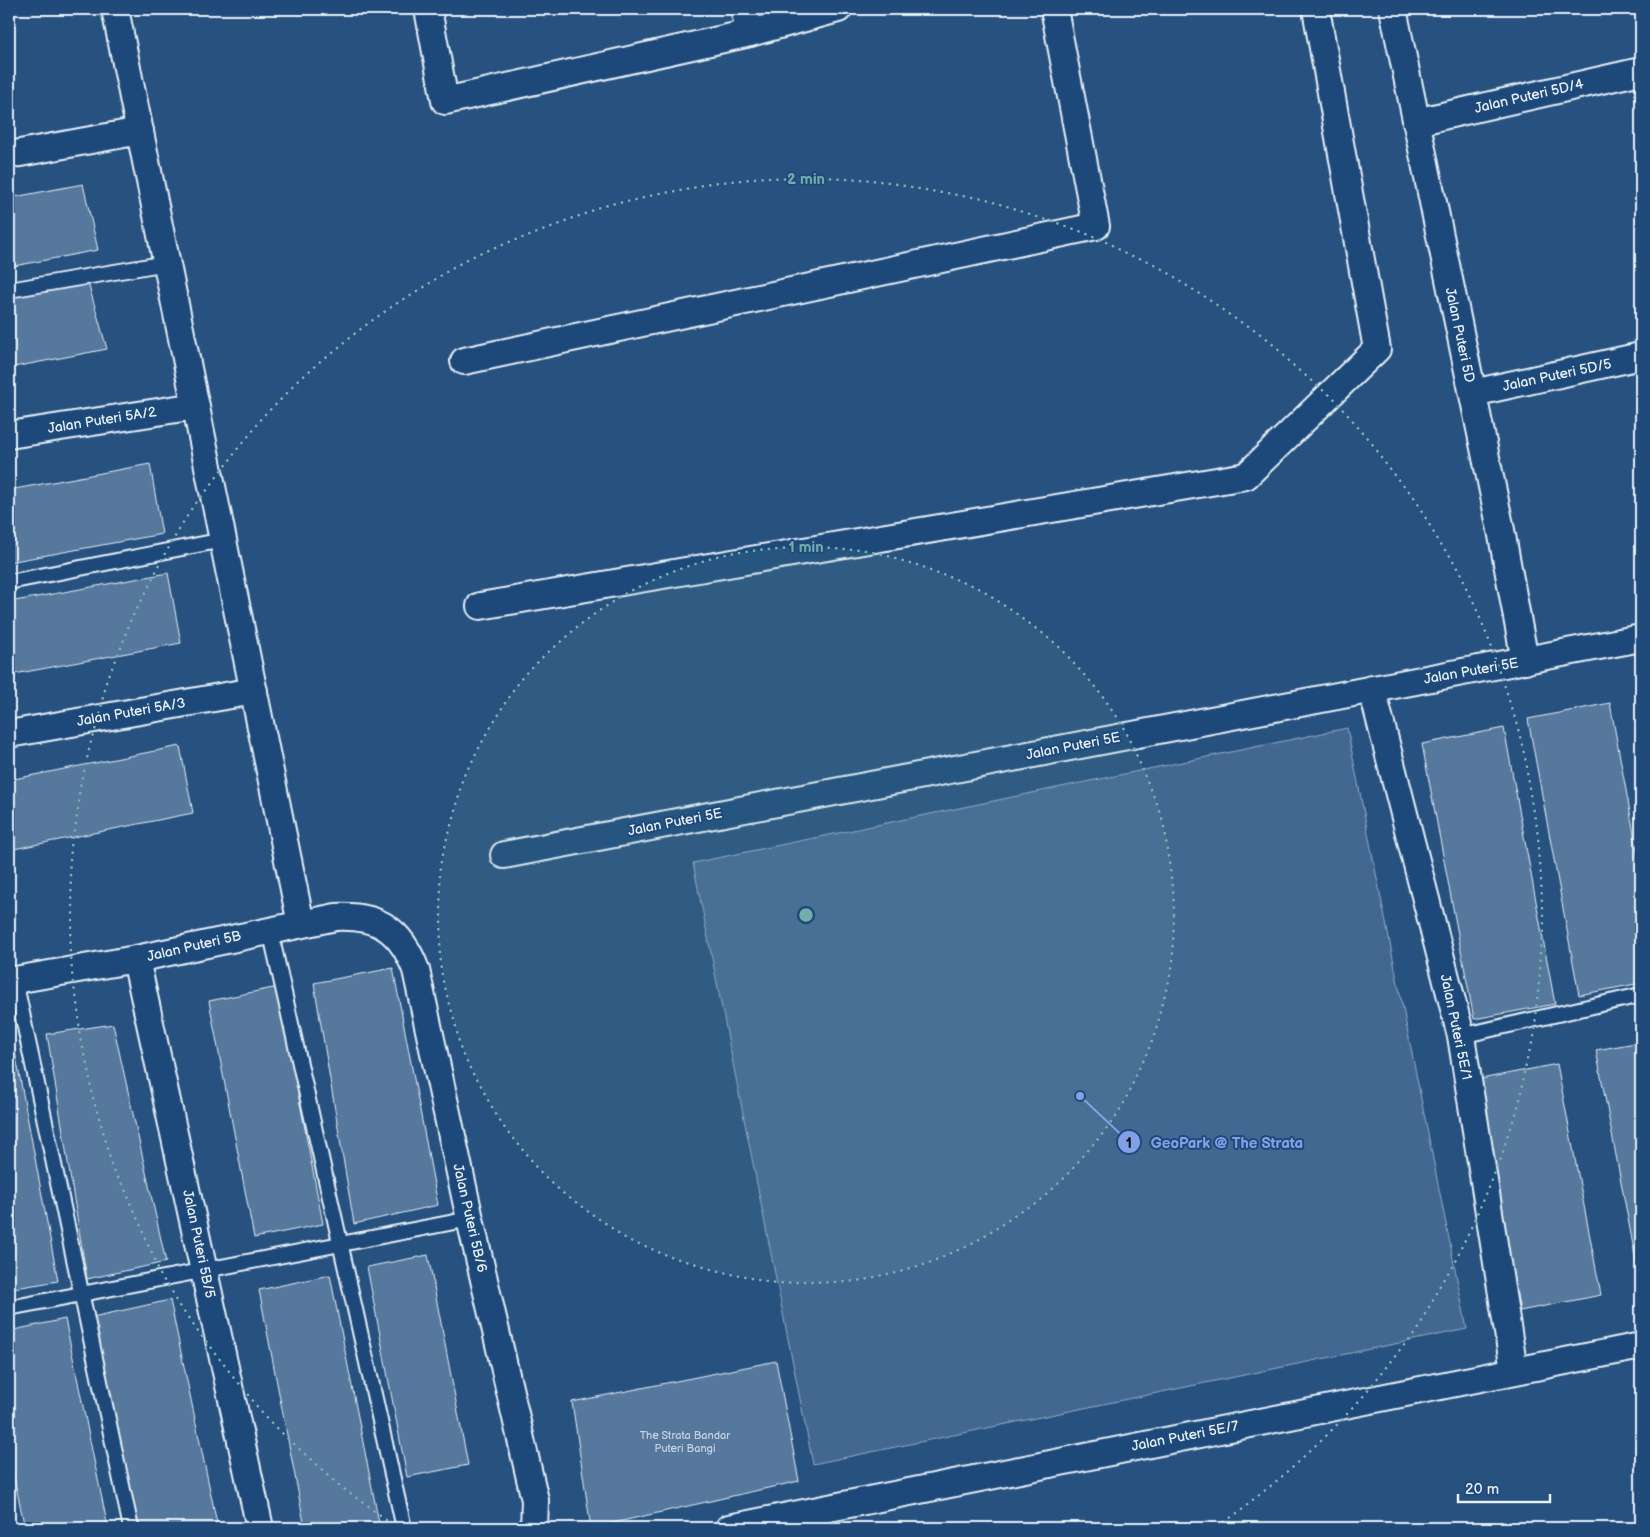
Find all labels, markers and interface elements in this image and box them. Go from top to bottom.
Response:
street label: Jalan Puteri 5D/4 [1473,75,1586,117]
text: 2 min [787,170,825,189]
street label: Jalan Puteri 5D [1442,286,1478,384]
street label: Jalan Puteri 5D/5 [1501,355,1613,395]
street label: Jalan Puteri 5A/2 [47,403,158,437]
text: 1 min [788,538,824,557]
street label: Jalan Puteri 5E [1422,654,1520,688]
street label: Jalan Puteri 5A/3 [75,694,187,730]
street label: Jalan Puteri 5E [1024,729,1122,763]
street label: Jalan Puteri 5E [626,805,724,839]
centre of rings [797,906,815,924]
street label: Jalan Puteri 5B [145,927,243,965]
street label: Jalan Puteri 5E/1 [1437,973,1475,1081]
callout: GeoPark @ The Strata [1116,1127,1313,1157]
text: 1 [1126,1134,1132,1153]
text: GeoPark @ The Strata [1151,1134,1303,1153]
street label: Jalan Puteri 5B/6 [449,1162,491,1274]
street label: Jalan Puteri 5B/5 [179,1188,219,1300]
street label: Jalan Puteri 5E/7 [1130,1417,1240,1455]
house number: The Strata Bandar Puteri Bangi [640,1429,731,1455]
scale bar [1458,1472,1550,1504]
text: 20 m [1465,1480,1499,1499]

